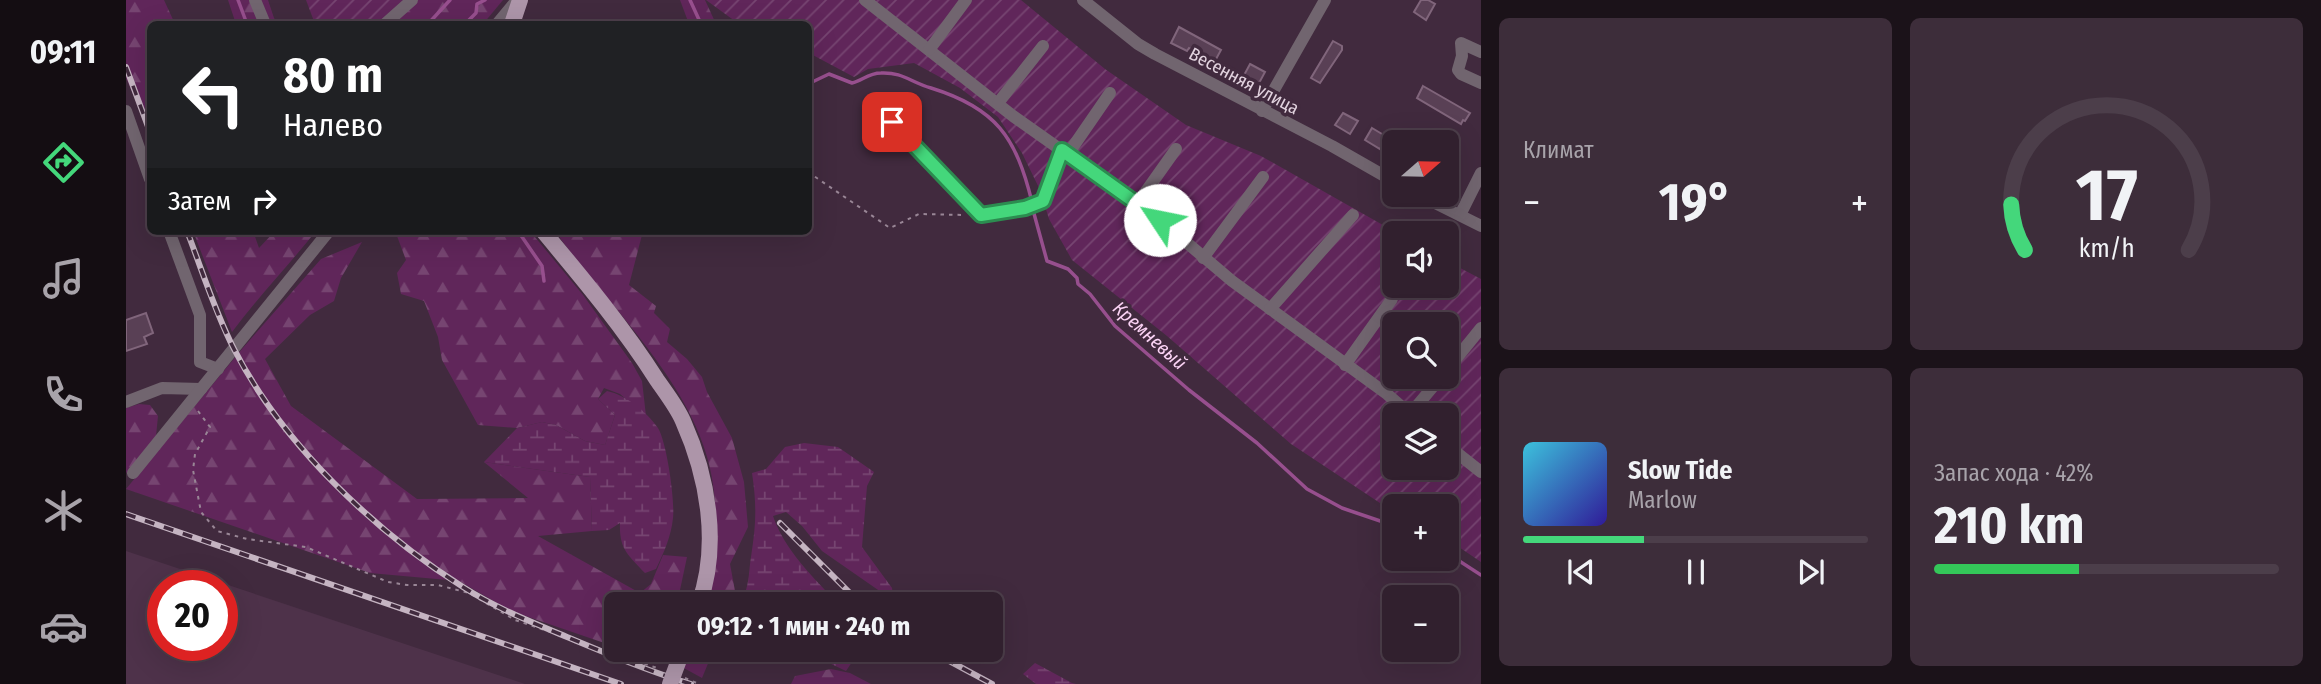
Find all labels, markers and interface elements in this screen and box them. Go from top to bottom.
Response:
text: 09:11 [30,33,96,71]
street label: Весенняя улица [1185,43,1303,119]
text: 80 m [283,46,383,105]
icon: left [168,49,259,140]
pin [862,92,922,152]
icon: arrive [873,103,911,141]
text: Налево [283,106,383,144]
north arrow [1382,130,1460,206]
map controls [1382,130,1459,662]
text: Климат [1523,136,1594,164]
icon: directions [39,138,88,187]
text: 17 [2076,152,2137,239]
text: 19° [1659,171,1732,234]
text: − [1523,180,1540,226]
text: + [1851,180,1868,226]
icon: right [245,182,283,220]
position arrow [1123,183,1197,257]
text: Затем [168,186,231,217]
button: sound [1382,221,1459,298]
text: km/h [2079,234,2134,264]
icon: music [39,254,88,303]
water label: Кремневый [1108,296,1191,375]
button: search [1382,312,1459,389]
icon: phone [39,370,88,419]
button: layers [1382,403,1459,480]
text: Slow Tide [1628,455,1732,486]
text: Запас хода · 42% [1934,459,2093,487]
icon: climate [39,486,88,535]
text: Marlow [1628,486,1697,514]
button: + [1382,494,1459,571]
text: 210 km [1934,494,2085,557]
icon: previous [1562,553,1600,591]
icon: pause [1677,553,1715,591]
icon: next [1792,553,1830,591]
speed limit sign: 20 [147,570,238,661]
button: − [1382,585,1459,662]
icon: car [39,602,88,651]
text: 09:12 · 1 мин · 240 m [697,611,910,642]

